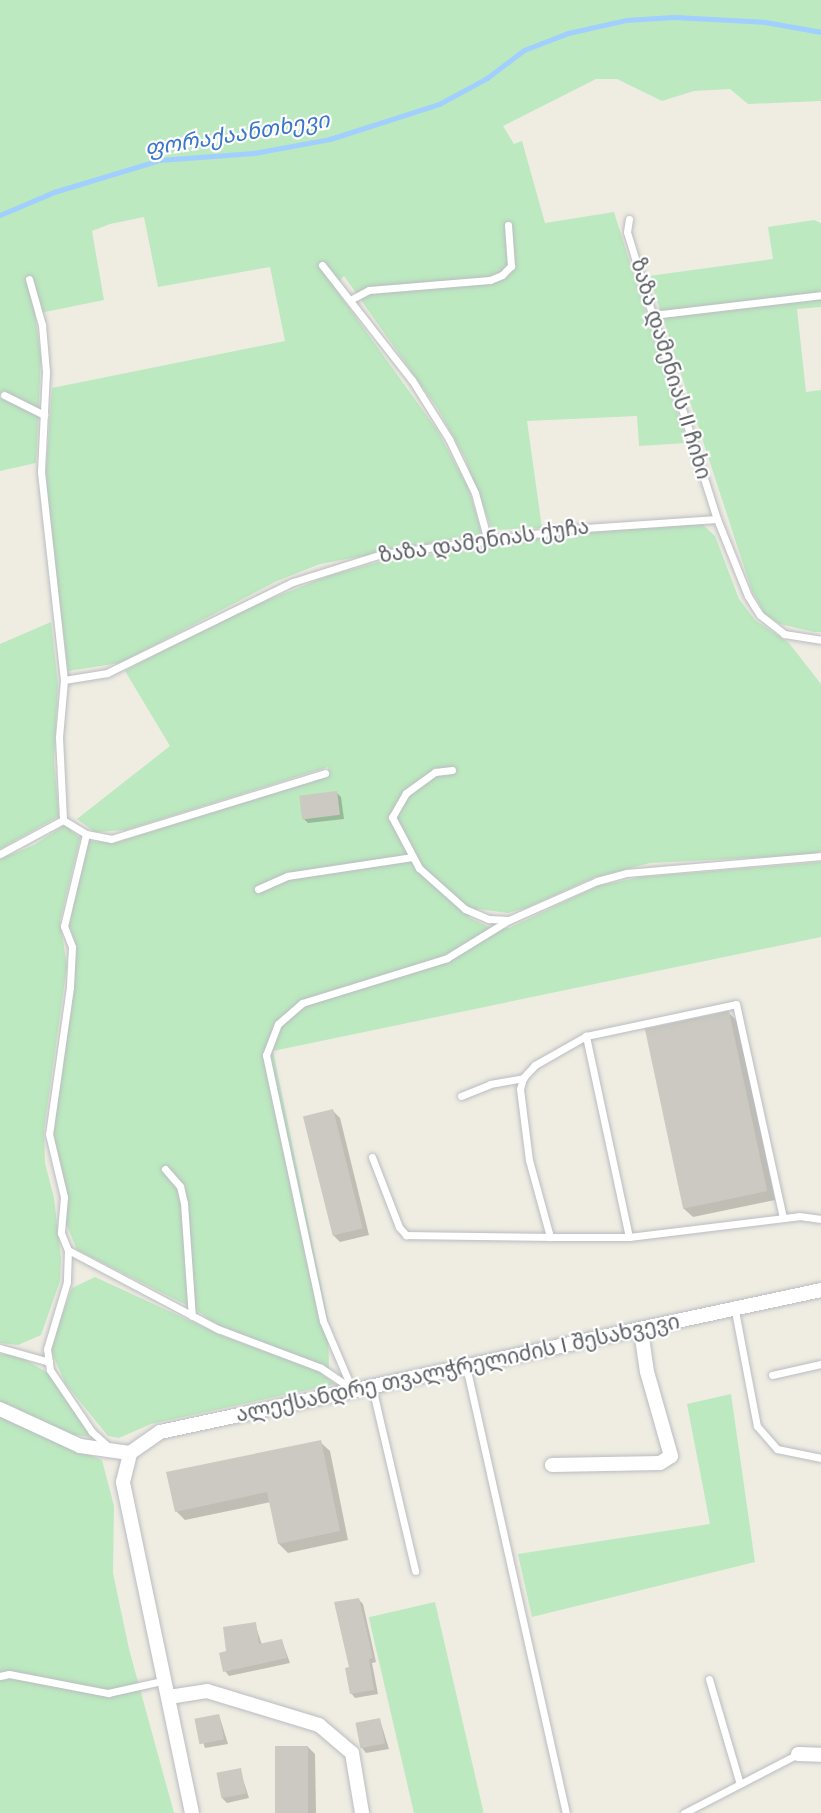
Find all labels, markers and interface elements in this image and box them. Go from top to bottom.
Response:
water label: ფორაქაანთხევი [143,107,331,163]
street label: ზაზა დამენიას II ჩიხი [624,255,716,483]
street label: ზაზა დამენიას ქუჩა [377,515,591,569]
street label: ალექსანდრე თვალჭრელიძის I შესახვევი [234,1310,682,1428]

